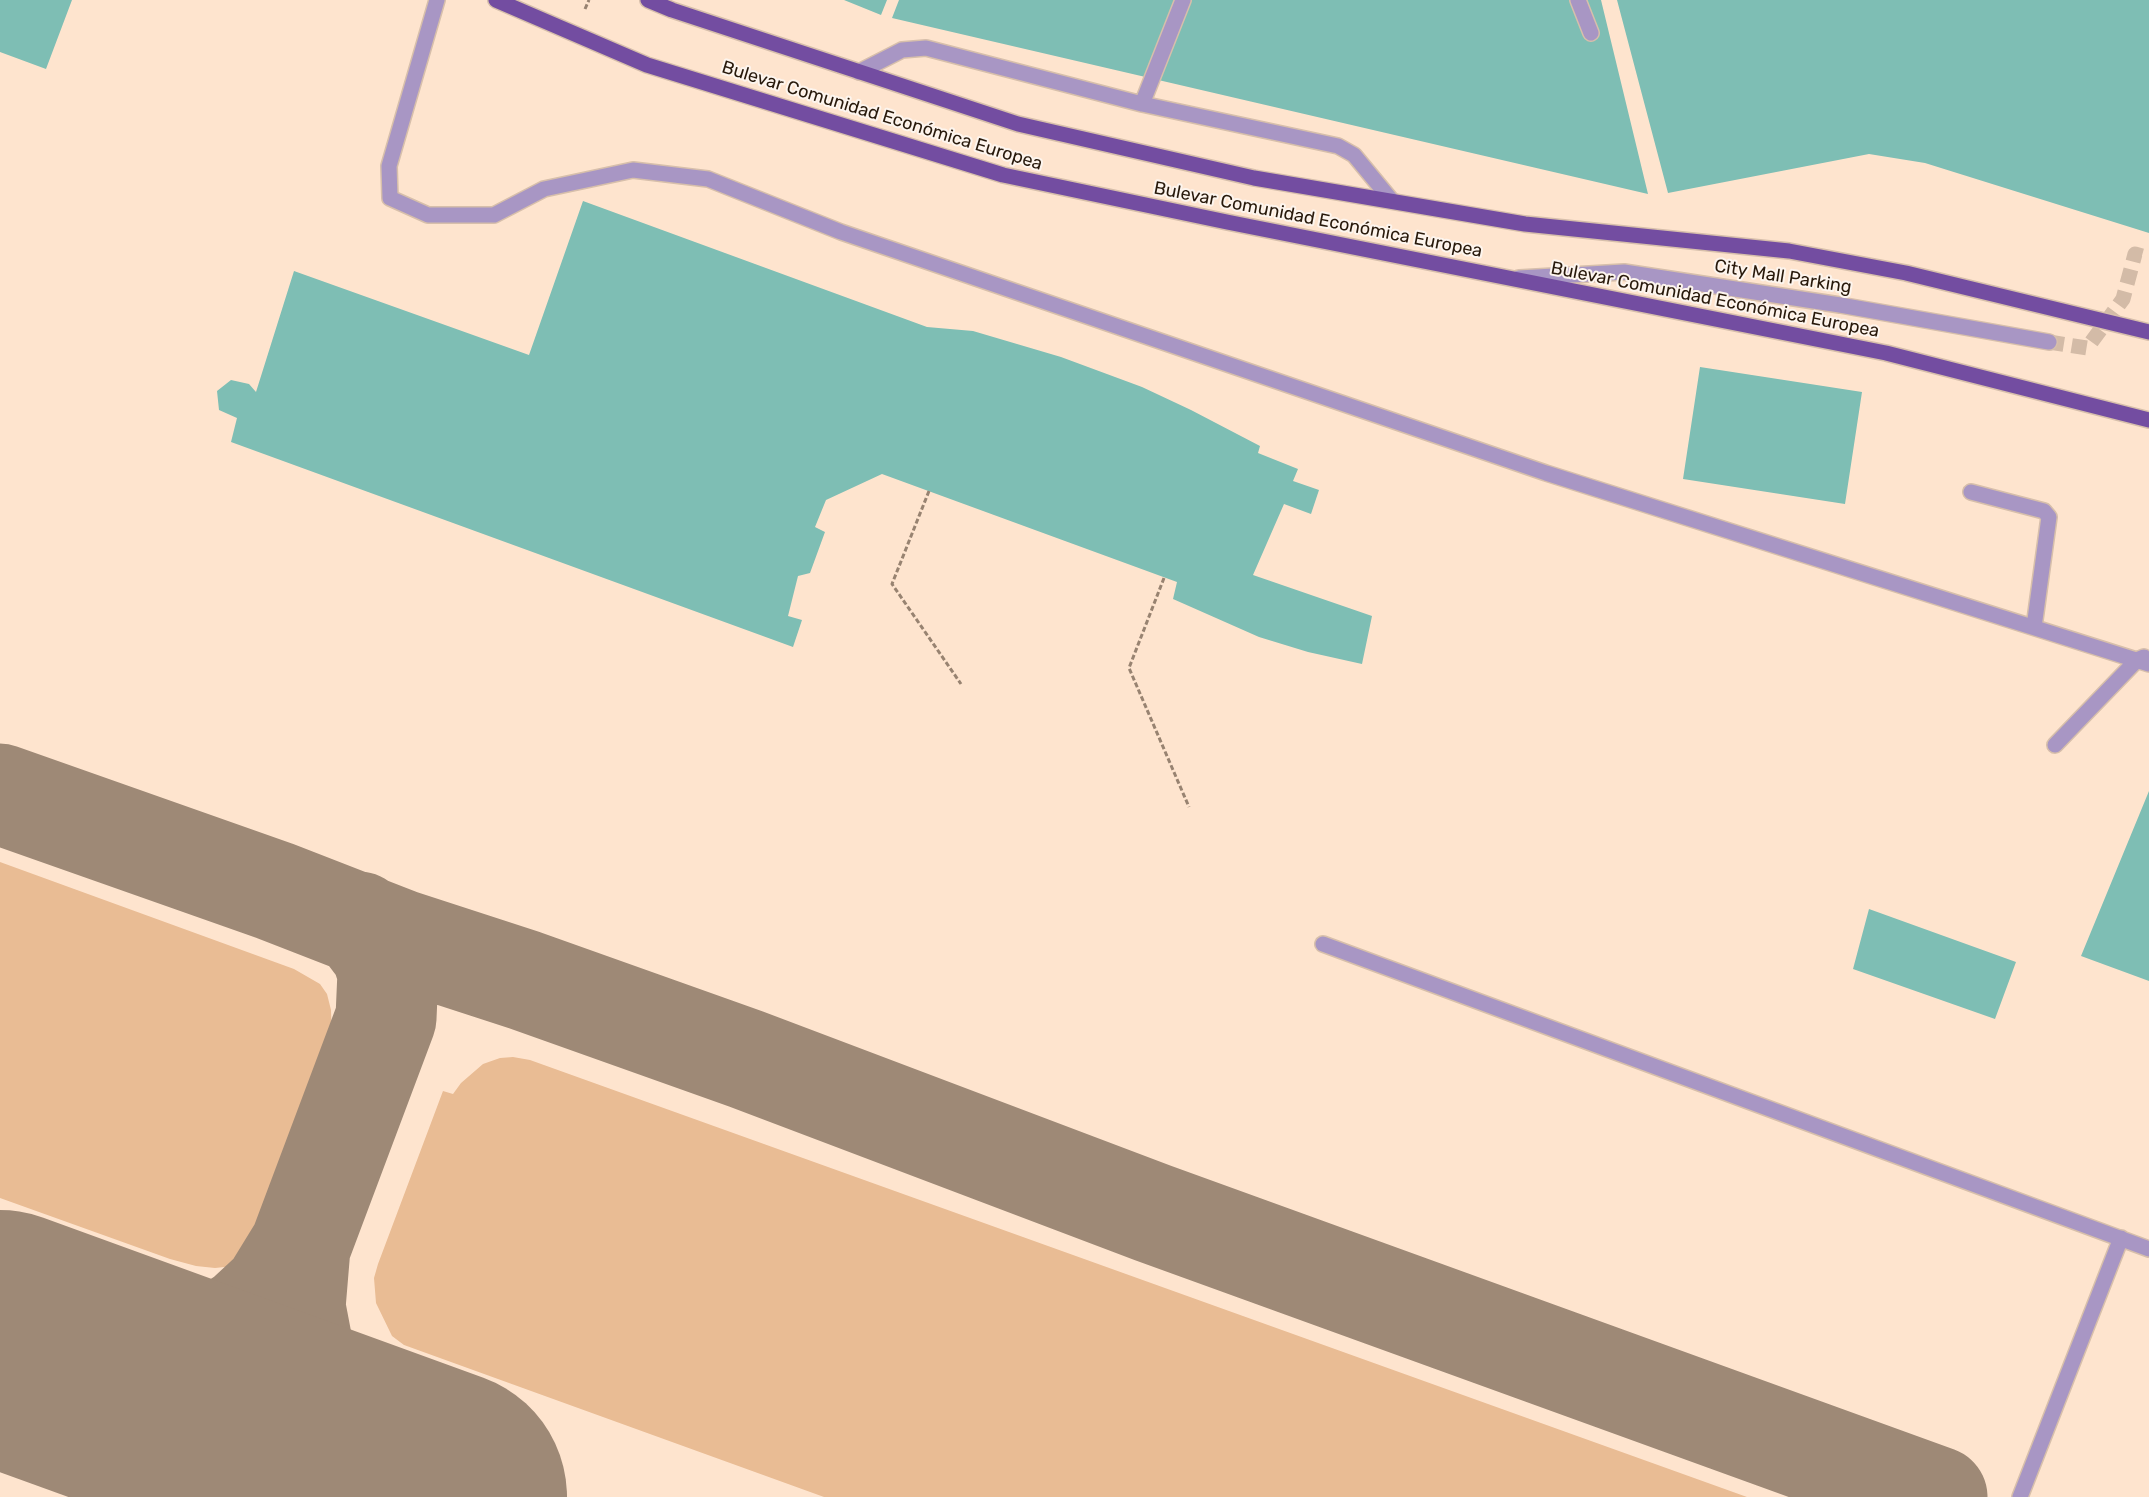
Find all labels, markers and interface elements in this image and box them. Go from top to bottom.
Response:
street label: Bulevar Comunidad Económica Europea [719,57,1045,175]
street label: Bulevar Comunidad Económica Europea [1152,178,1484,262]
street label: City Mall Parking [1713,255,1853,299]
street label: Bulevar Comunidad Económica Europea [1549,258,1881,342]

